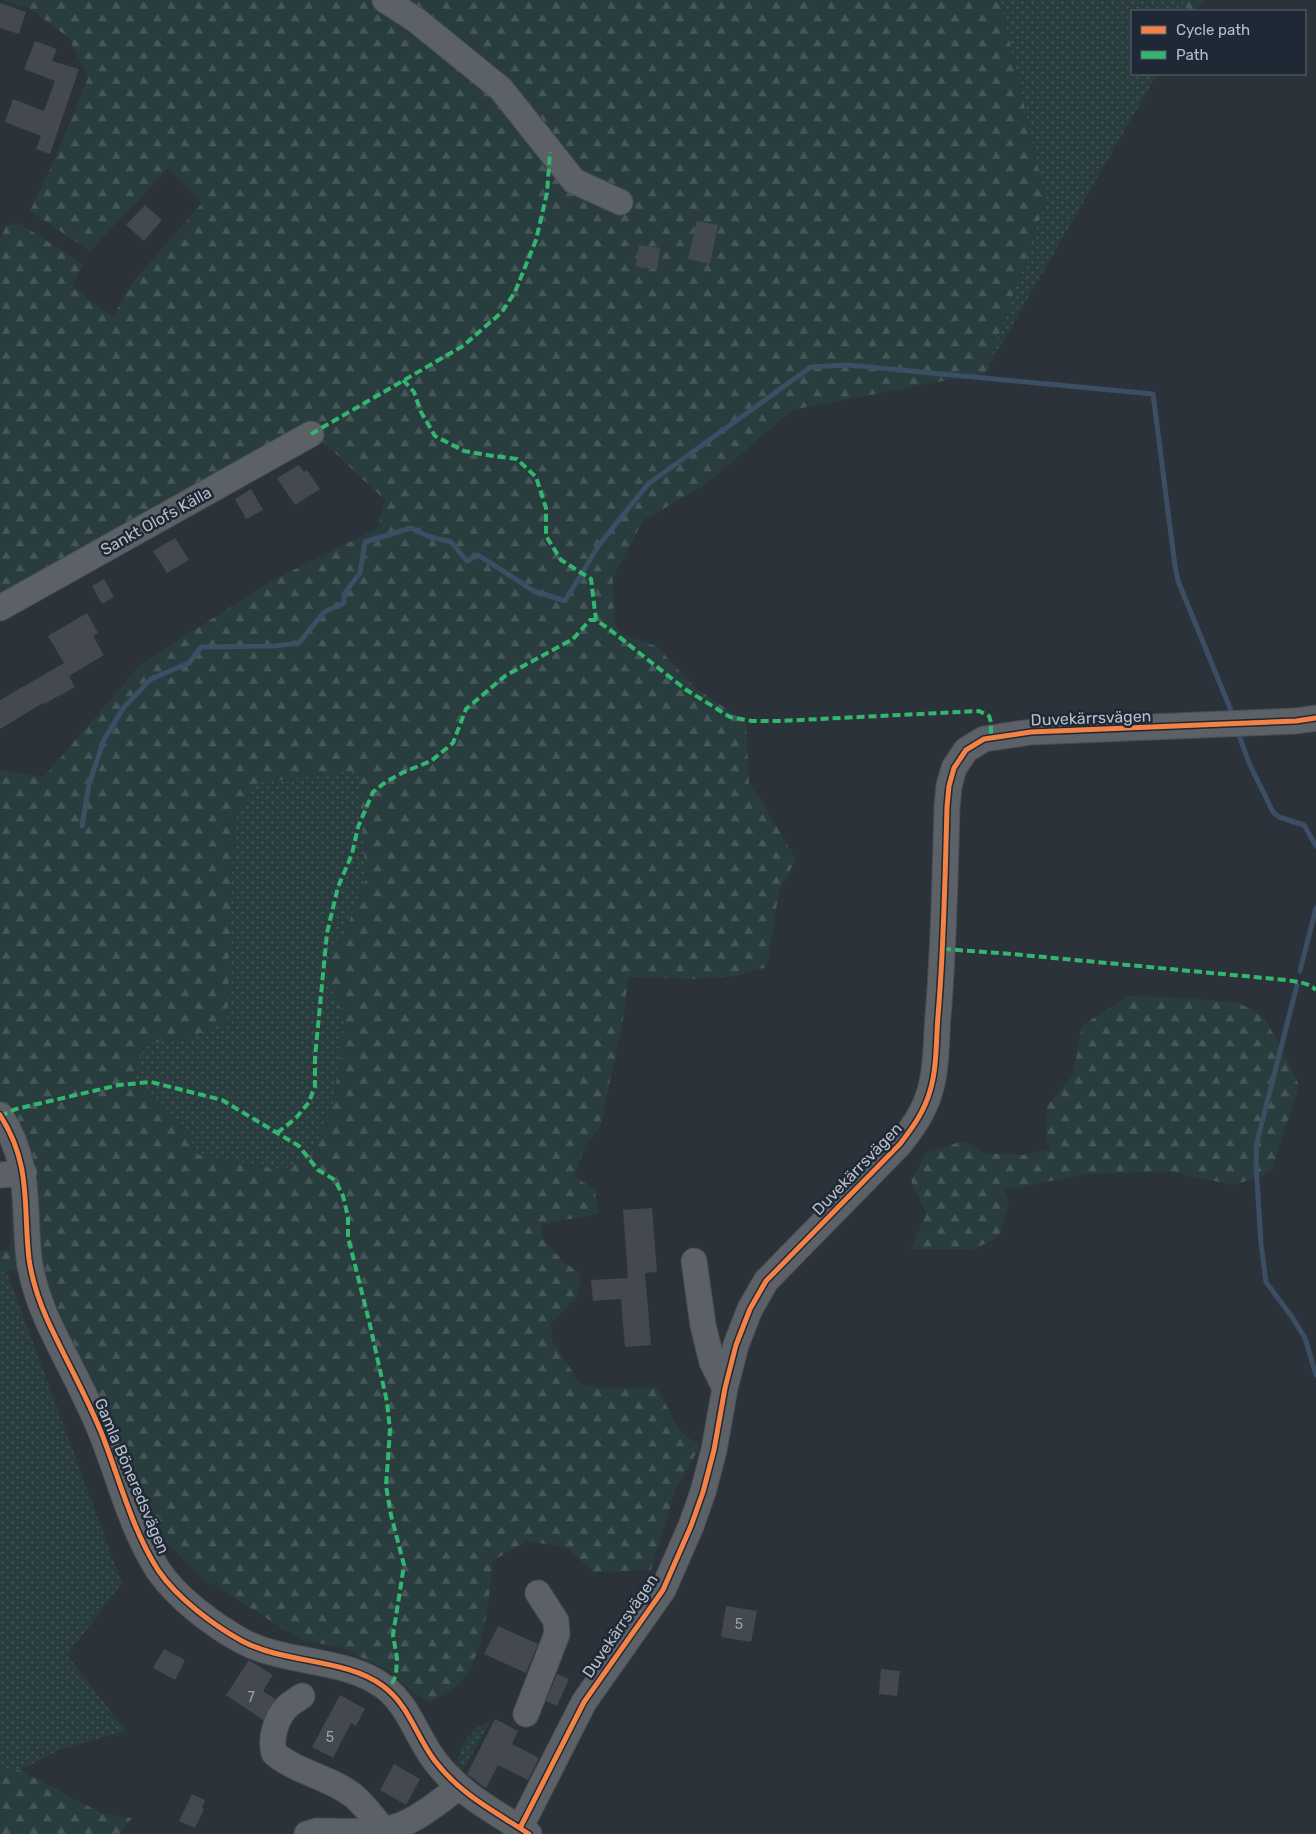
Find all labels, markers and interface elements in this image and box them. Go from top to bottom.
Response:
legend [1131,10,1306,75]
text: Cycle path [1176,21,1250,39]
text: Path [1176,46,1209,64]
street label: Sankt Olofs Källa [97,483,215,559]
street label: Duvekärrsvägen [1030,706,1152,730]
street label: Duvekärrsvägen [808,1119,906,1219]
street label: Gamla Böneredsvägen [91,1395,173,1557]
street label: Duvekärrsvägen [578,1571,662,1681]
house number: 5 [735,1616,743,1633]
house number: 7 [247,1689,255,1706]
house number: 5 [326,1729,334,1746]

